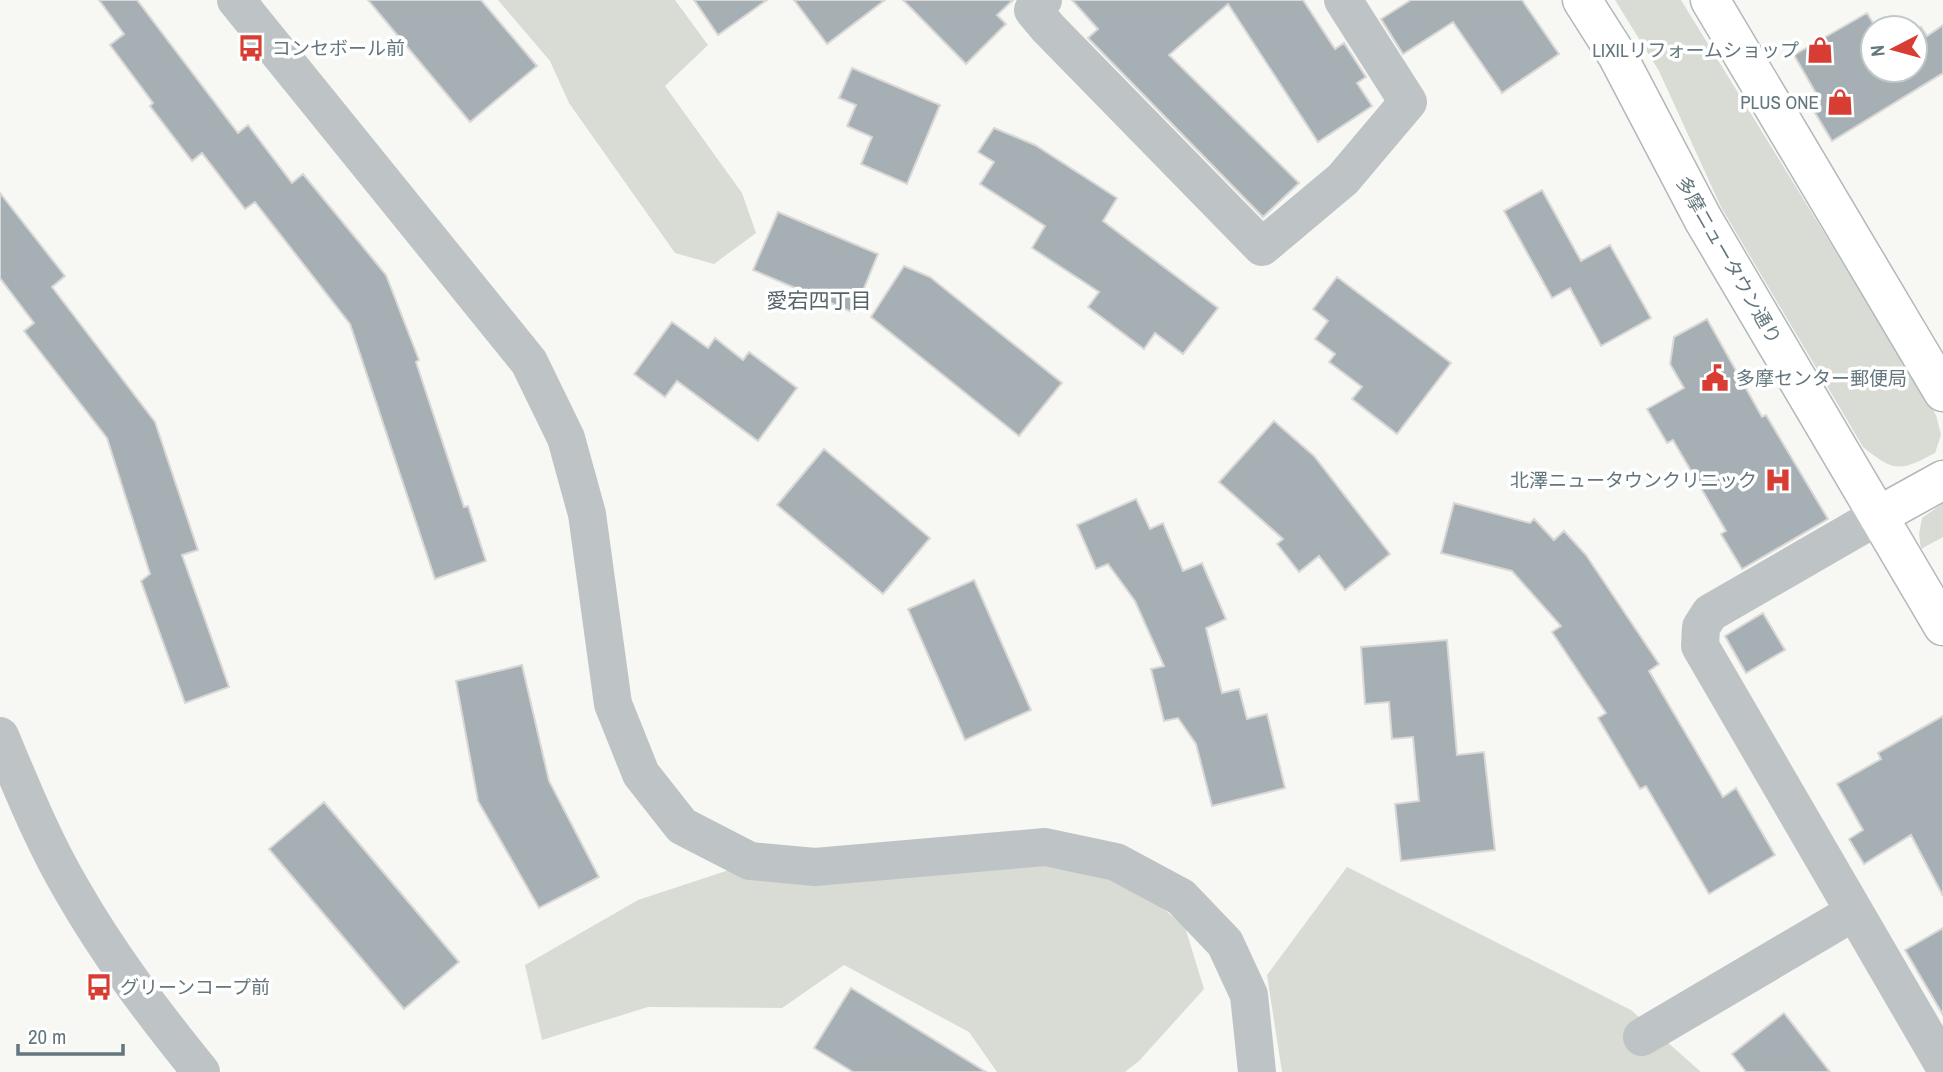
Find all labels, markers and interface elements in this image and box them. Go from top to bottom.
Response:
north arrow [1859,14,1929,84]
bus stop icon: コンセボール前 [236,33,266,63]
place label: コンセボール前 [272,35,405,61]
shop icon: LIXILリフォームショップ [1805,35,1835,65]
place label: LIXILリフォームショップ [1592,37,1799,63]
text: N [1864,44,1891,58]
shop icon: PLUS ONE [1825,87,1855,117]
place label: PLUS ONE [1740,89,1819,115]
street label: 多摩ニュータウン通り [1670,171,1788,349]
district label: 愛宕四丁目 [767,286,872,315]
public building icon: 多摩センター郵便局 [1700,363,1730,393]
place label: 多摩センター郵便局 [1736,365,1907,391]
hospital icon: 北澤ニュータウンクリニック [1763,465,1793,495]
place label: 北澤ニュータウンクリニック [1510,467,1757,493]
bus stop icon: グリーンコープ前 [84,972,114,1002]
place label: グリーンコープ前 [120,974,270,1000]
scale bar [18,1012,122,1056]
text: 20 m [28,1022,66,1051]

